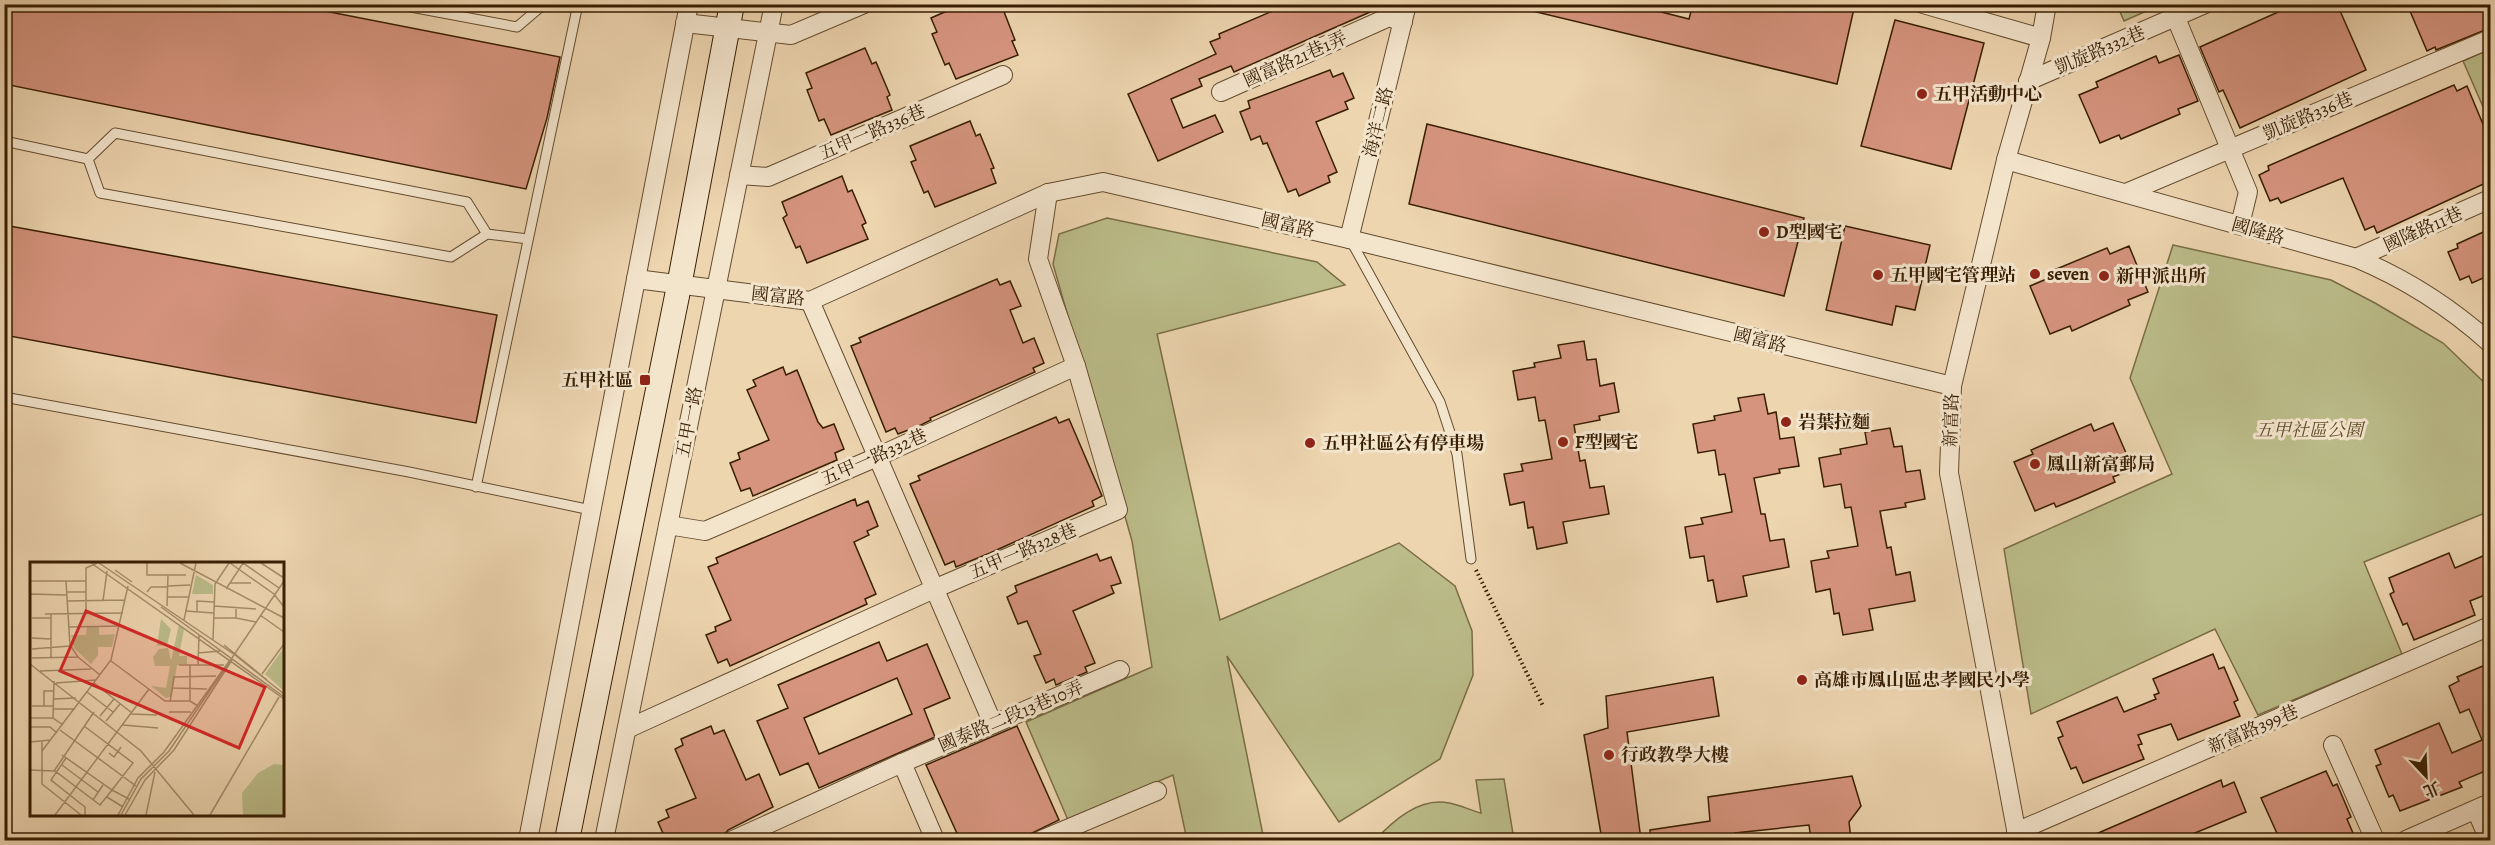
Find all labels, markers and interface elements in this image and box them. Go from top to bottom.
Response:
street label: 凱旋路332巷 [2051,20,2149,80]
street label: 國富路21巷1弄 [1239,25,1351,93]
place label: 五甲活動中心 [1934,82,2042,106]
street label: 海洋二路 [1358,84,1398,160]
street label: 凱旋路336巷 [2259,86,2357,146]
marker: 五甲活動中心 [1915,87,1929,101]
street label: 五甲一路336巷 [815,99,929,165]
street label: 國隆路11巷 [2380,201,2466,257]
street label: 國富路 [1259,207,1317,243]
street label: 國隆路 [2229,212,2287,250]
place label: D型國宅 [1776,220,1843,244]
marker: D型國宅 [1757,225,1771,239]
place label: seven [2047,262,2089,286]
place label: 五甲國宅管理站 [1890,263,2016,287]
place label: 新甲派出所 [2116,264,2207,288]
marker: seven [2028,267,2042,281]
marker: 五甲國宅管理站 [1871,268,1885,282]
marker: 新甲派出所 [2097,269,2111,283]
street label: 國富路 [750,281,806,311]
street label: 國富路 [1731,322,1789,358]
place label: 五甲社區 [561,368,633,392]
marker: 五甲社區 [638,373,652,387]
street label: 五甲一路 [670,384,708,460]
street label: 新富路 [1938,393,1964,447]
place label: 岩葉拉麵 [1798,410,1870,434]
marker: 岩葉拉麵 [1779,415,1793,429]
park label: 五甲社區公園 [2255,418,2366,442]
street label: 五甲一路332巷 [817,423,931,491]
place label: F型國宅 [1575,430,1639,454]
place label: 五甲社區公有停車場 [1322,431,1484,455]
marker: F型國宅 [1556,435,1570,449]
marker: 五甲社區公有停車場 [1303,436,1317,450]
place label: 鳳山新富郵局 [2047,452,2155,476]
marker: 鳳山新富郵局 [2028,457,2042,471]
street label: 五甲一路328巷 [965,518,1081,584]
inset map [30,562,284,815]
place label: 高雄市鳳山區忠孝國民小學 [1814,668,2030,692]
marker: 高雄市鳳山區忠孝國民小學 [1795,673,1809,687]
street label: 國泰路二段13巷10弄 [935,675,1087,757]
street label: 新富路399巷 [2204,699,2302,759]
place label: 行政教學大樓 [1621,743,1729,767]
north arrow [2396,746,2456,806]
marker: 行政教學大樓 [1602,748,1616,762]
text: 北 [2420,776,2443,802]

